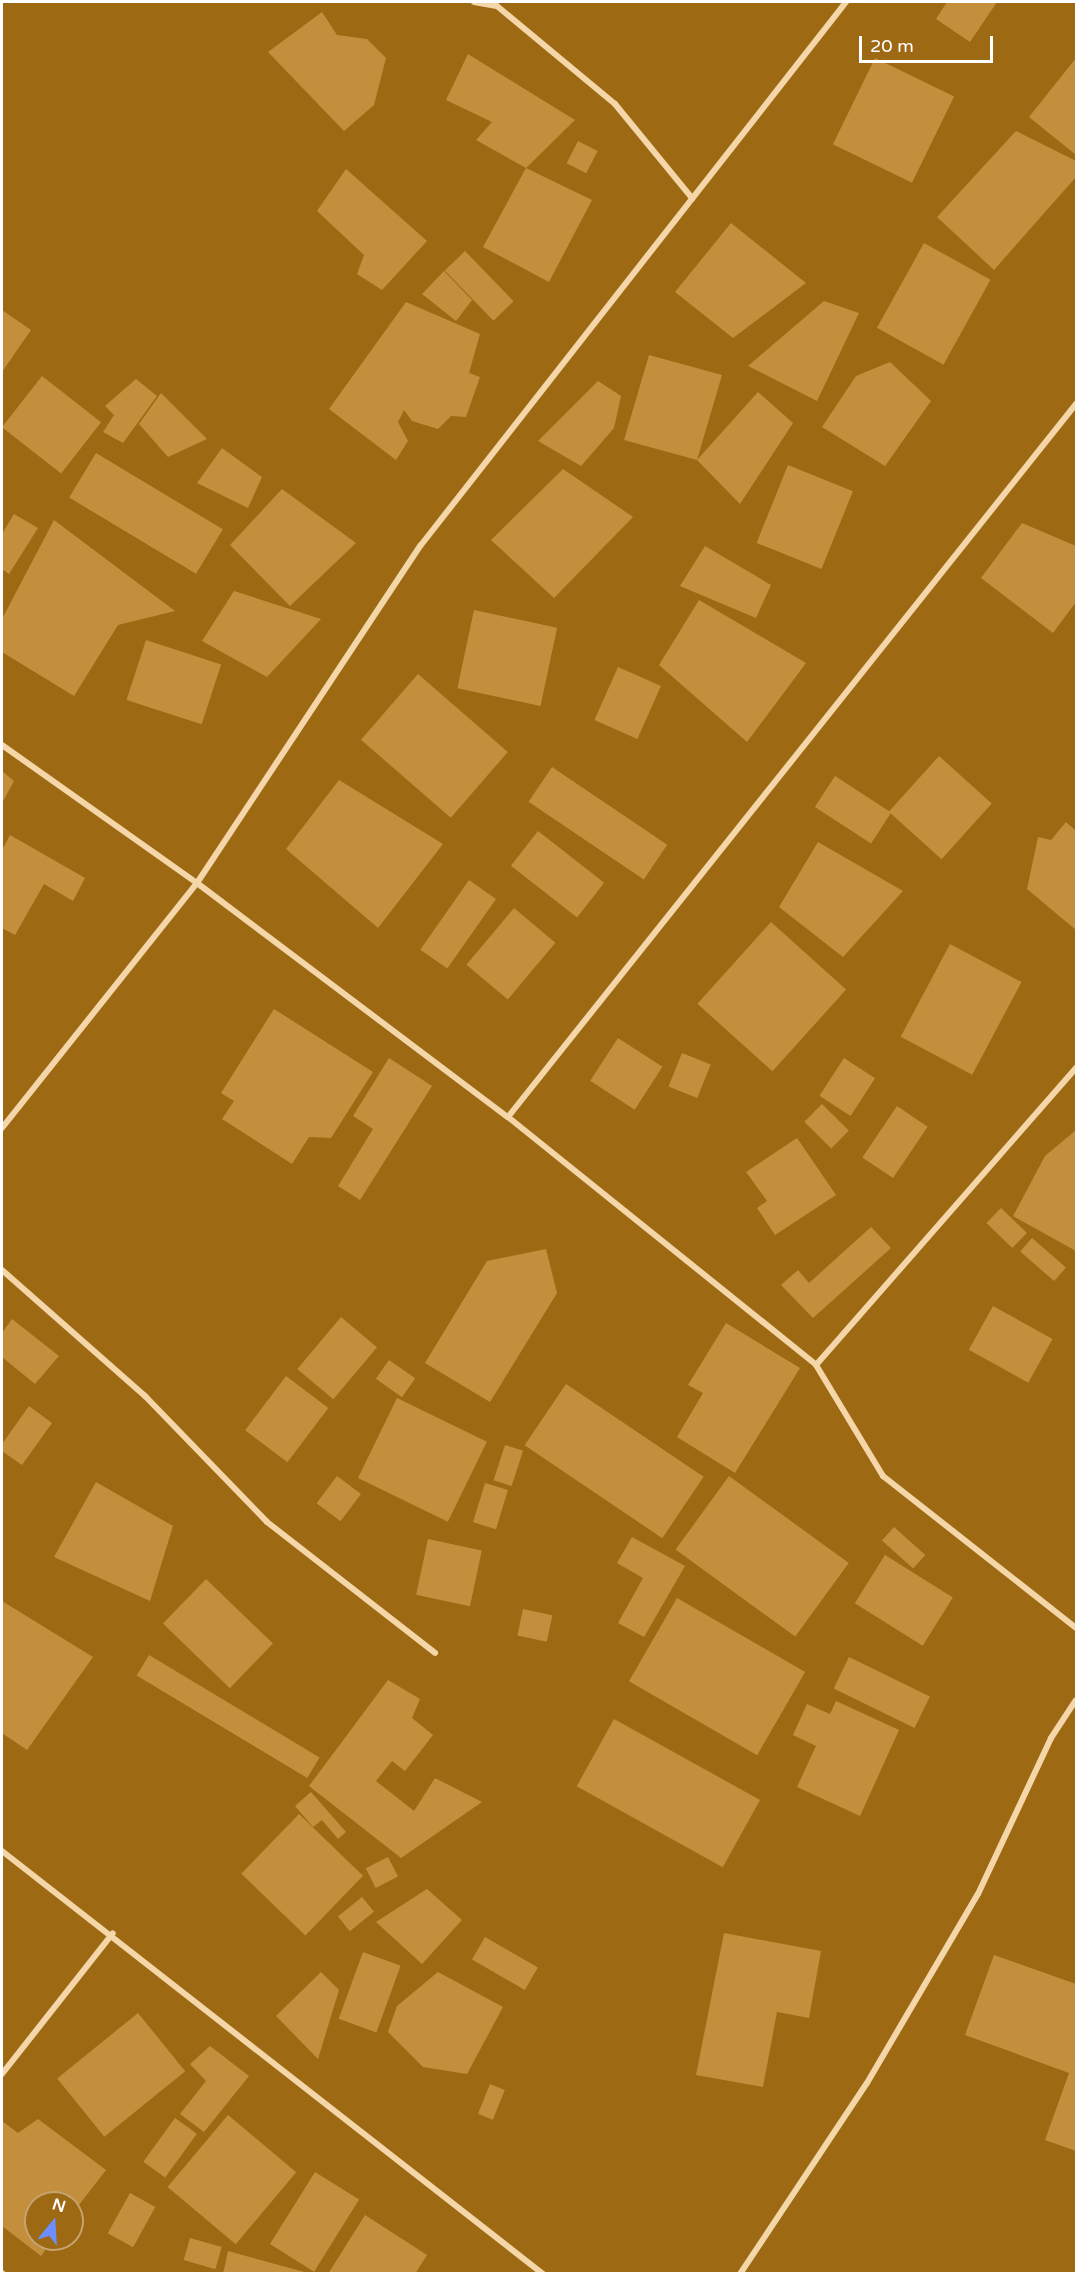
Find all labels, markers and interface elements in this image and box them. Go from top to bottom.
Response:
scale bar [862,24,996,62]
text: 20 m [870,35,914,57]
north arrow [24,2191,84,2251]
text: N [50,2194,68,2217]

